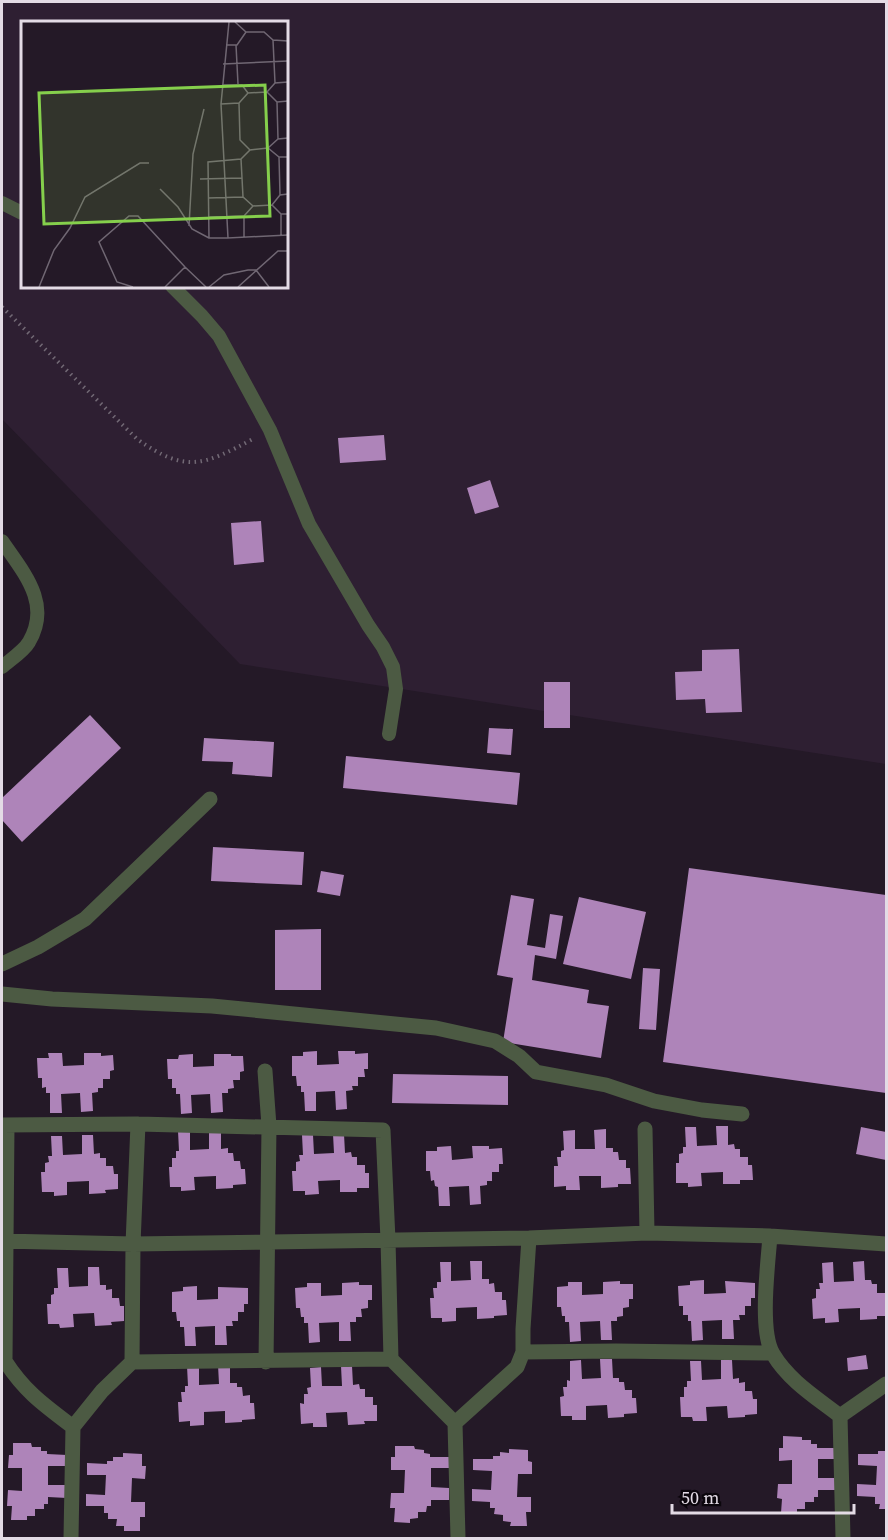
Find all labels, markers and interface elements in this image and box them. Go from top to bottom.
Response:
inset map [21,21,288,288]
scale bar [672,1477,854,1515]
text: 50 m [681,1485,719,1510]

